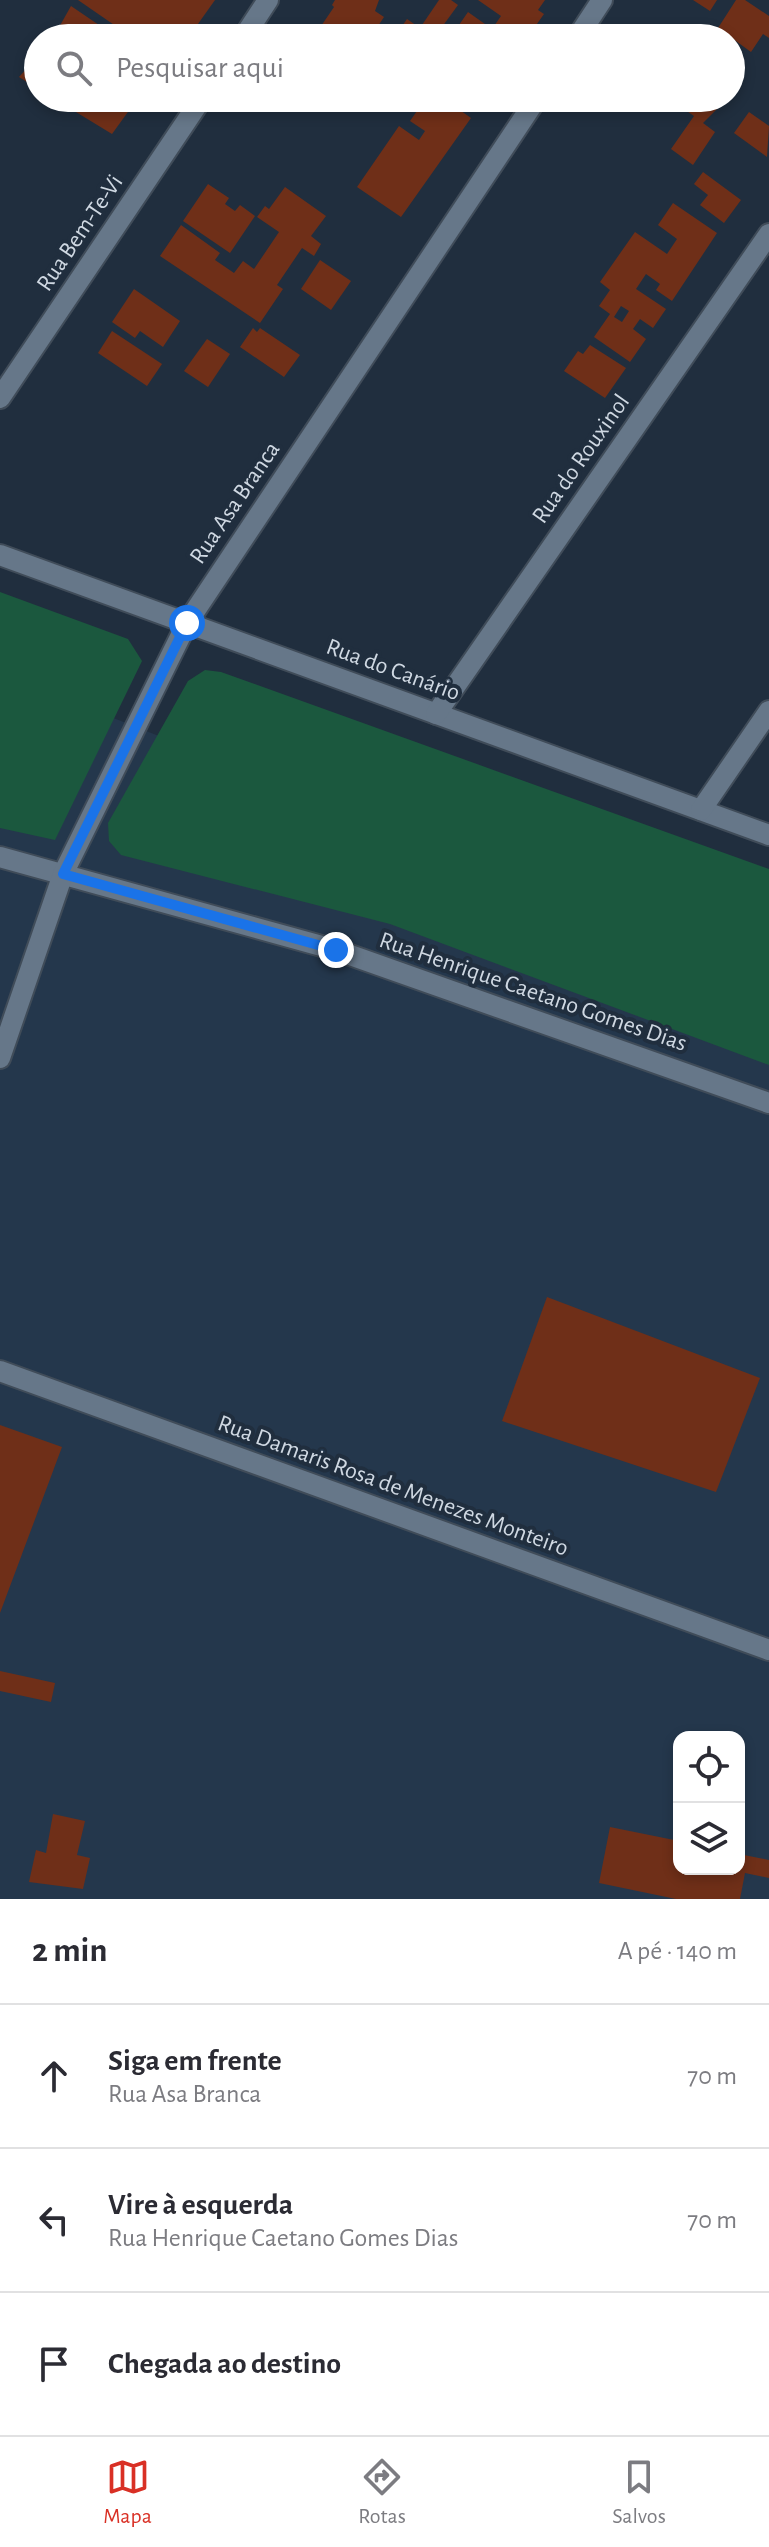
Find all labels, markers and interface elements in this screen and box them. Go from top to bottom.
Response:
search box [24,24,745,112]
icon: search [52,46,96,90]
text: Pesquisar aqui [116,53,284,83]
street label: Rua Bem-Te-Vi [32,170,128,296]
street label: Rua do Rouxinol [528,390,634,528]
street label: Rua Asa Branca [186,438,284,568]
route start [169,605,205,641]
street label: Rua do Canário [323,635,463,705]
street label: Rua Henrique Caetano Gomes Dias [376,928,690,1056]
route end [318,932,354,968]
street label: Rua Damaris Rosa de Menezes Monteiro [215,1411,571,1561]
map controls [673,1731,745,1875]
button: locate [673,1731,745,1803]
button: layers [673,1803,745,1875]
text: 2 min [32,1934,107,1968]
text: A pé · 140 m [618,1938,737,1964]
text: Siga em frente [108,2046,282,2076]
icon: ahead [32,2054,76,2098]
text: 70 m [687,2063,737,2089]
text: Rua Asa Branca [108,2081,261,2107]
text: Vire à esquerda [108,2190,293,2220]
icon: left [32,2198,76,2242]
text: 70 m [687,2207,737,2233]
text: Rua Henrique Caetano Gomes Dias [108,2225,458,2251]
icon: arrive [32,2342,76,2386]
text: Chegada ao destino [108,2349,341,2379]
tab: Mapa [103,2455,152,2529]
tab: Rotas [358,2455,406,2529]
tab: Salvos [612,2455,666,2529]

